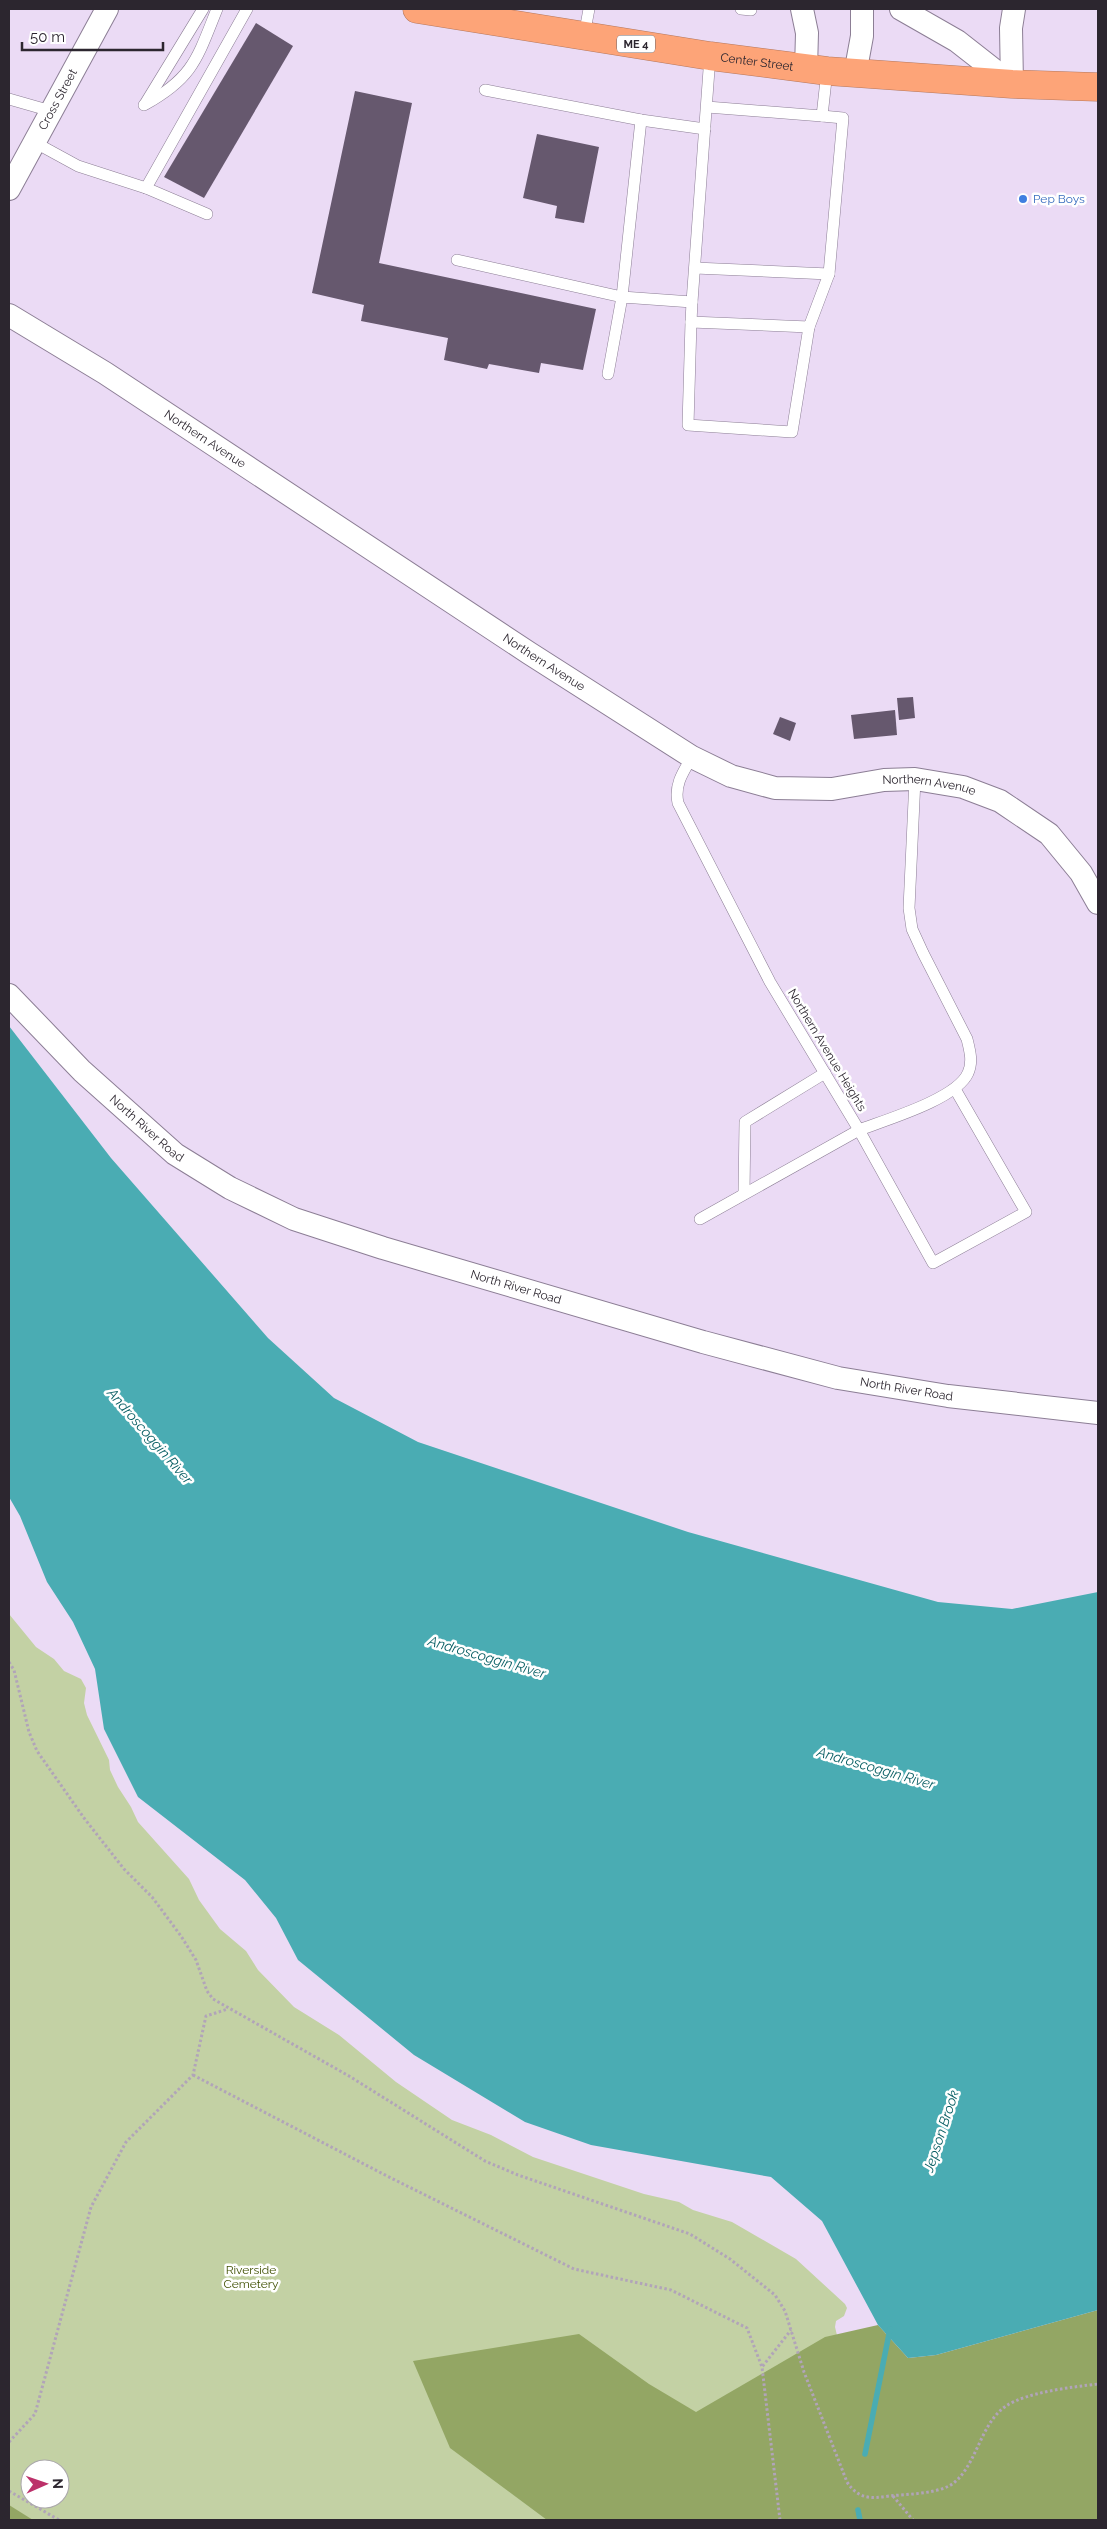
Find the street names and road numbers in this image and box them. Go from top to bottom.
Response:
road number: ME 4 [617,36,655,52]
street label: Center Street [720,50,794,74]
street label: Cross Street [36,66,80,132]
street label: Northern Avenue [162,407,248,471]
street label: Northern Avenue [500,631,588,694]
street label: Northern Avenue [882,772,978,798]
street label: Northern Avenue Heights [785,986,869,1114]
street label: North River Road [107,1092,186,1165]
street label: North River Road [469,1267,563,1307]
street label: North River Road [859,1375,954,1404]

